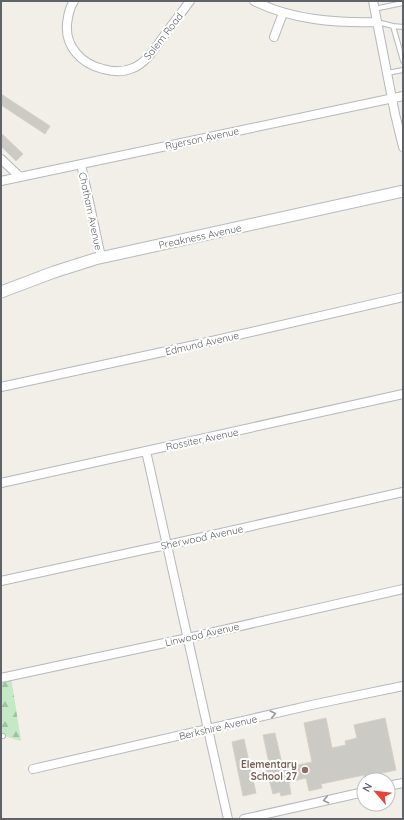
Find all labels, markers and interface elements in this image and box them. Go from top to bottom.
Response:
street label: Salem Road [141,10,186,62]
street label: Ryerson Avenue [164,124,241,153]
street label: Chatham Avenue [76,171,105,252]
street label: Preakness Avenue [157,221,243,252]
street label: Edmund Avenue [164,329,241,358]
street label: Rossiter Avenue [165,425,240,454]
street label: Sherwood Avenue [160,522,245,553]
street label: Linwood Avenue [164,620,241,649]
one-way arrow [270,711,277,719]
street label: Berkshire Avenue [178,712,259,743]
place label: Elementary School 27 [241,758,297,783]
marker: Elementary School 27 [300,765,310,775]
north arrow [356,772,396,812]
text: N [359,780,375,794]
one-way arrow [323,796,329,804]

